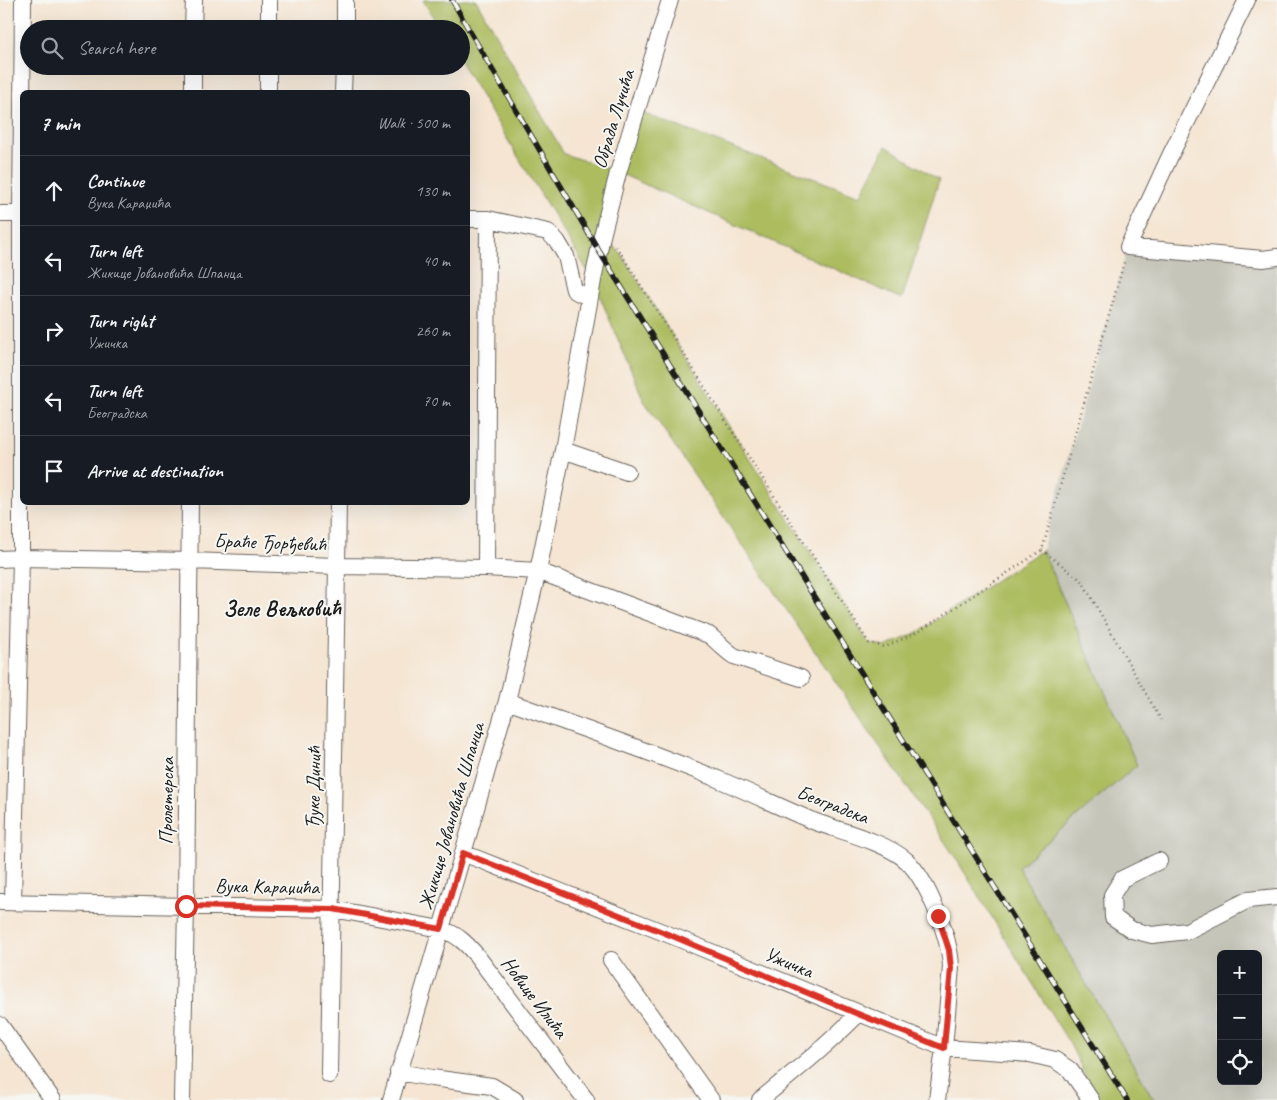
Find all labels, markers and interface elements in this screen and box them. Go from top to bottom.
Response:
search box [20,20,470,75]
icon: search [38,34,66,62]
text: Search here [78,36,155,60]
street label: Обрада Лучића [587,66,641,172]
text: 7 min [40,110,80,136]
text: Walk · 500 m [378,113,450,133]
text: Continue [87,169,144,193]
icon: ahead [40,177,68,205]
text: 130 m [416,181,450,201]
text: Вука Караџића [87,193,170,213]
text: Turn left [87,239,142,263]
icon: left [40,247,68,275]
text: 40 m [423,251,450,271]
text: Жикице Јовановића Шпанца [87,263,242,283]
text: Turn right [87,309,154,333]
icon: right [40,317,68,345]
text: 260 m [416,321,450,341]
text: Ужичка [87,333,127,353]
text: Turn left [87,379,142,403]
icon: left [40,387,68,415]
text: 70 m [423,391,450,411]
text: Београдска [87,403,147,423]
icon: arrive [40,457,68,485]
text: Arrive at destination [87,459,223,483]
street label: Браће Ђорђевић [214,528,328,558]
district label: Зеле Вељковић [223,595,342,623]
street label: Жикице Јовановића Шпанца [413,718,491,912]
street label: Ђуке Динић [300,745,328,830]
street label: Пролетерска [153,756,180,845]
street label: Београдска [793,779,873,830]
street label: Вука Караџића [215,873,320,900]
route start [175,895,198,918]
route end [927,905,950,928]
street label: Ужичка [761,941,819,985]
map controls [1217,950,1262,1085]
button: + [1217,950,1262,995]
street label: Новице Илића [496,951,574,1044]
button: − [1217,995,1262,1040]
button: locate [1217,1040,1262,1085]

